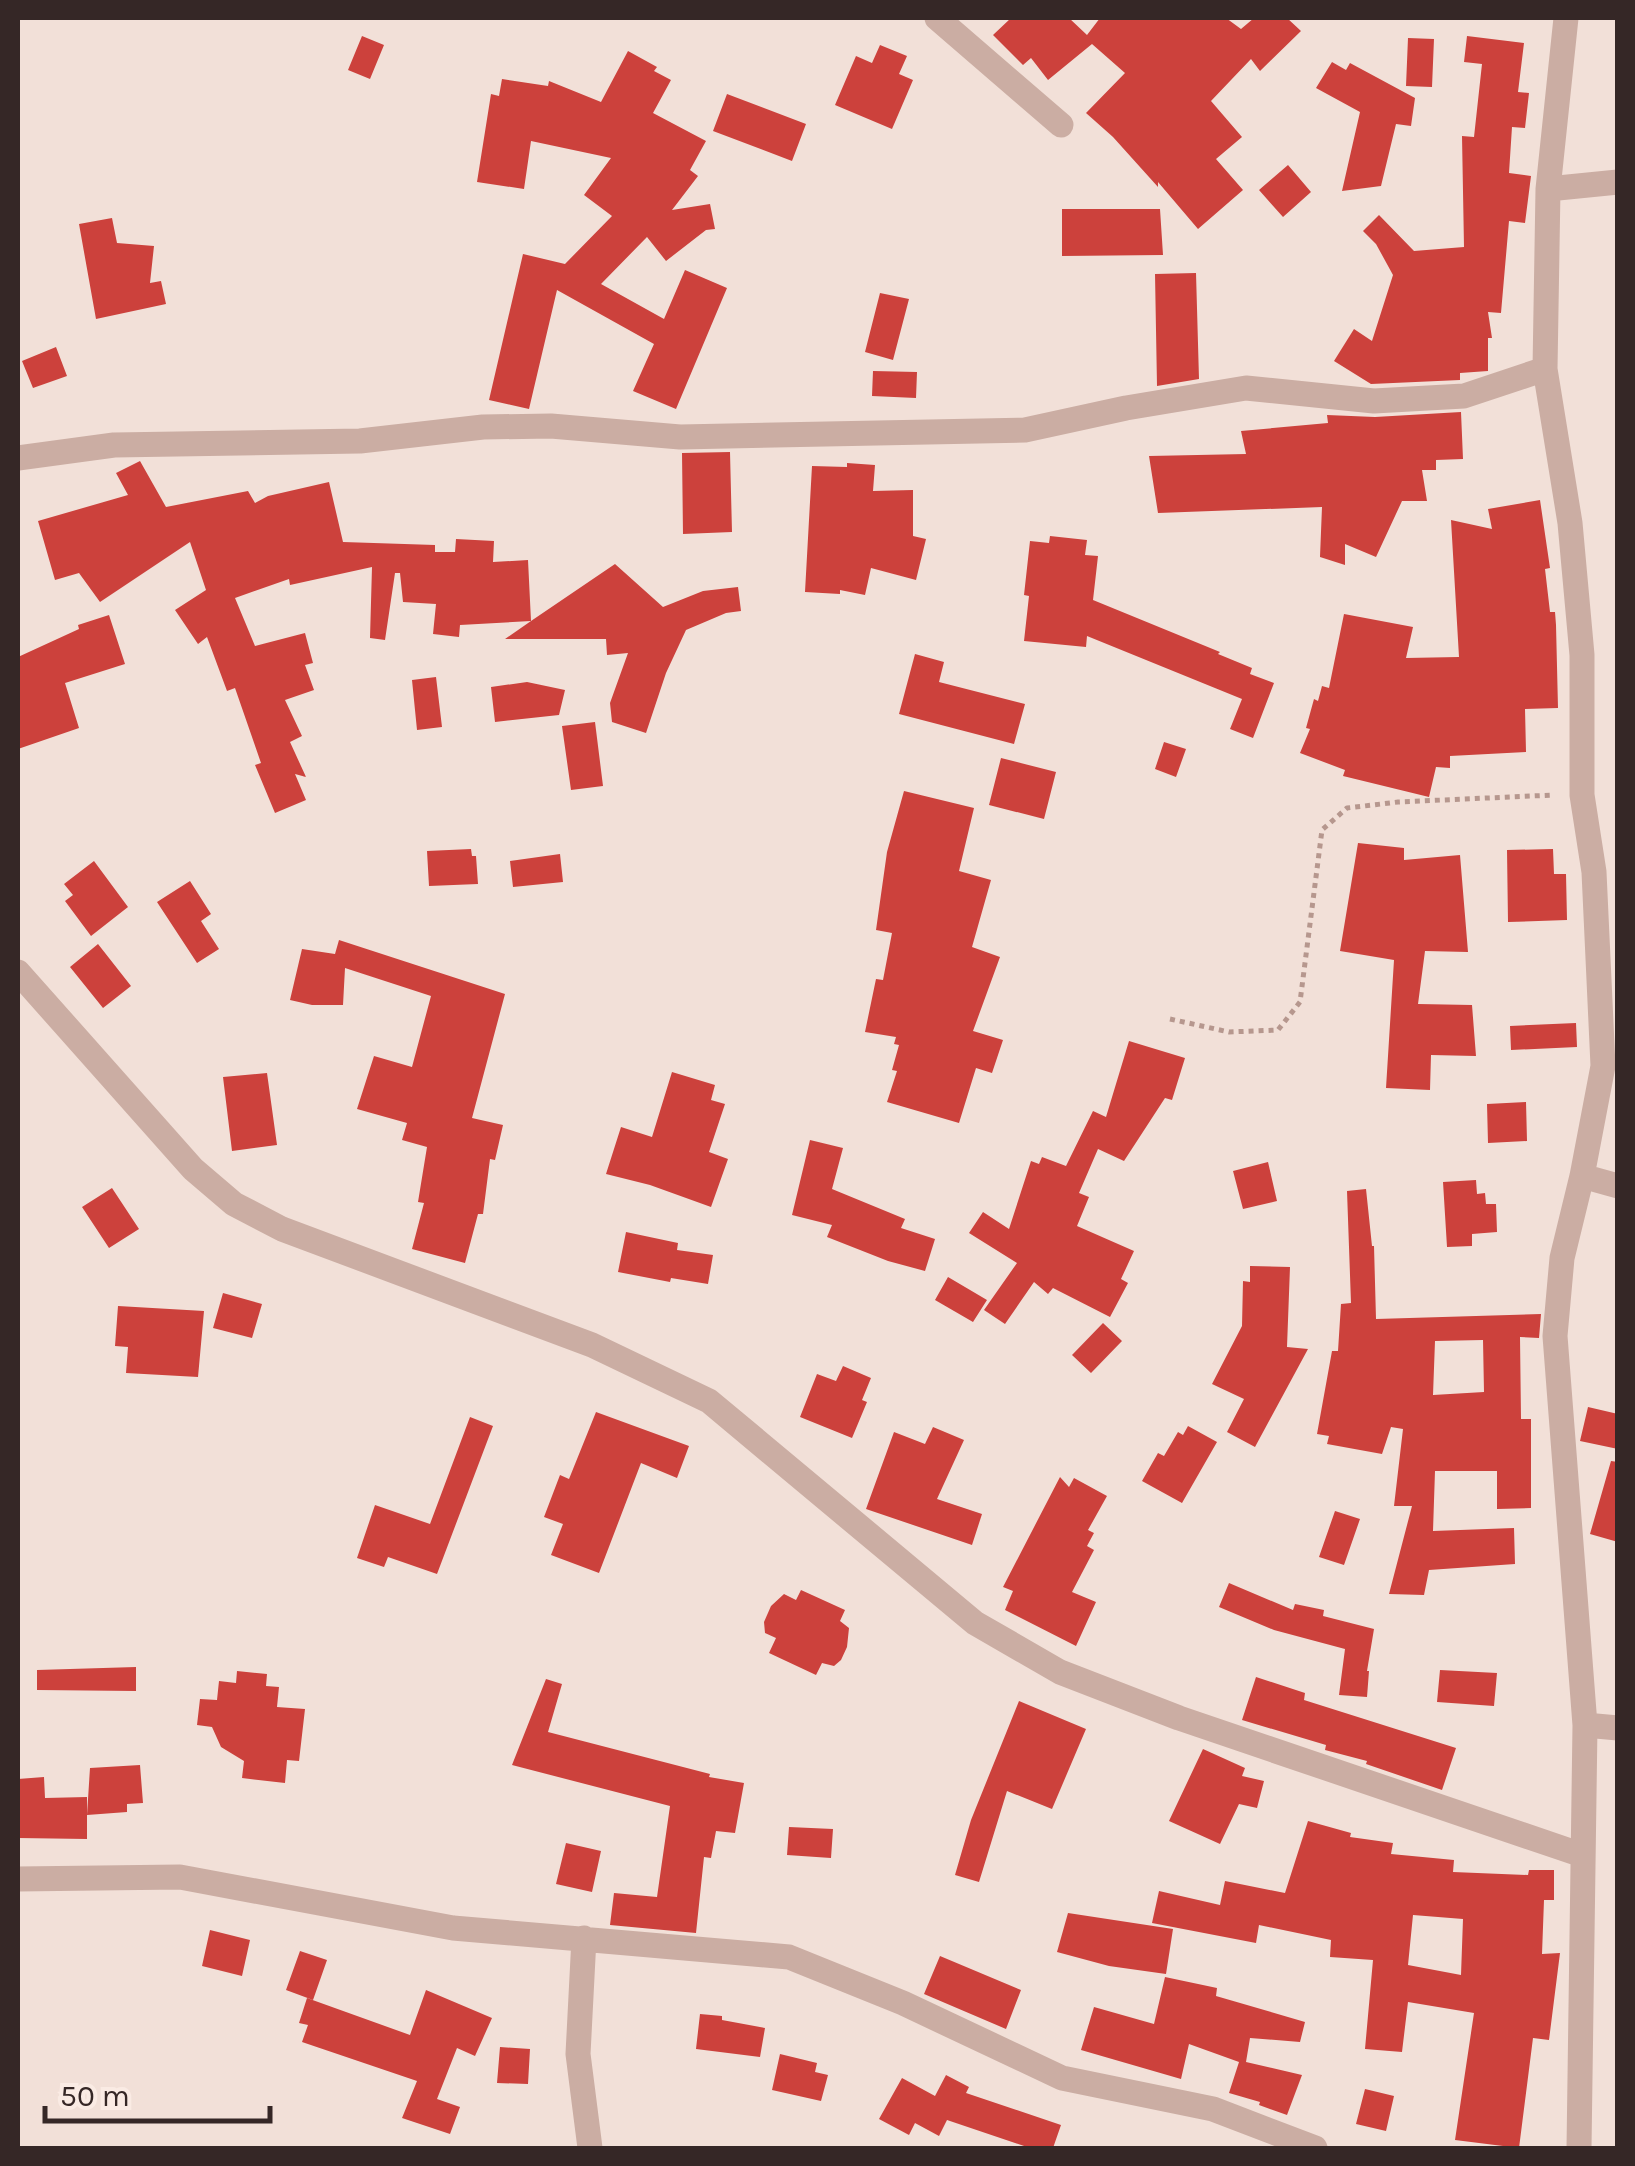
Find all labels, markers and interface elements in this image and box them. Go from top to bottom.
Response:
scale bar [45,2061,270,2123]
text: 50 m [60,2078,130,2114]

